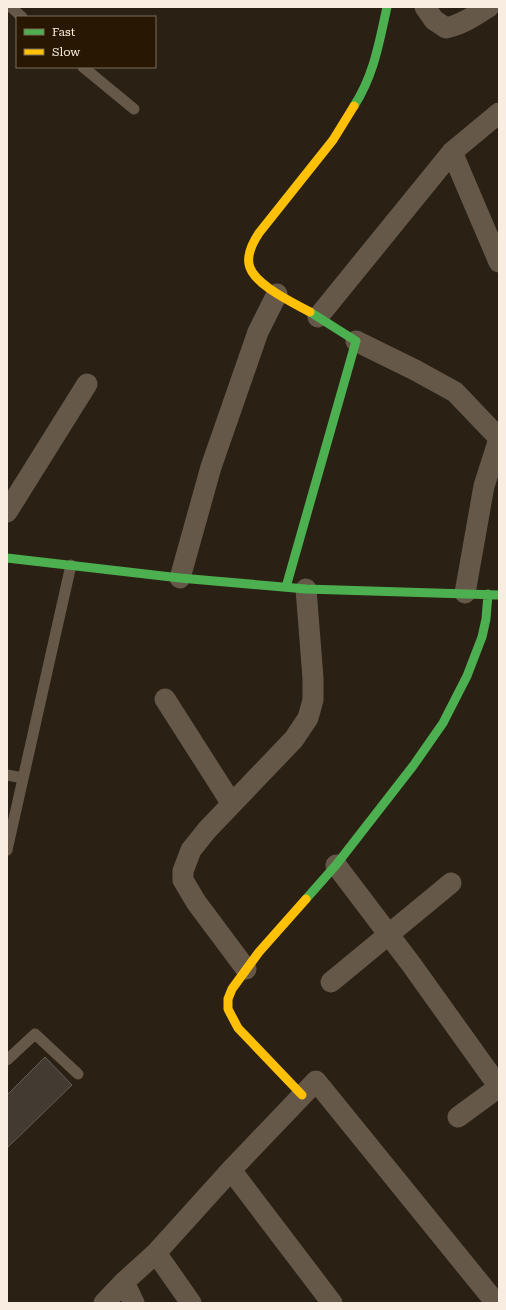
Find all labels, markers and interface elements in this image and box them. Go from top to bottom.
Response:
legend [16,16,156,68]
text: Fast [52,25,76,39]
text: Slow [52,45,80,59]

